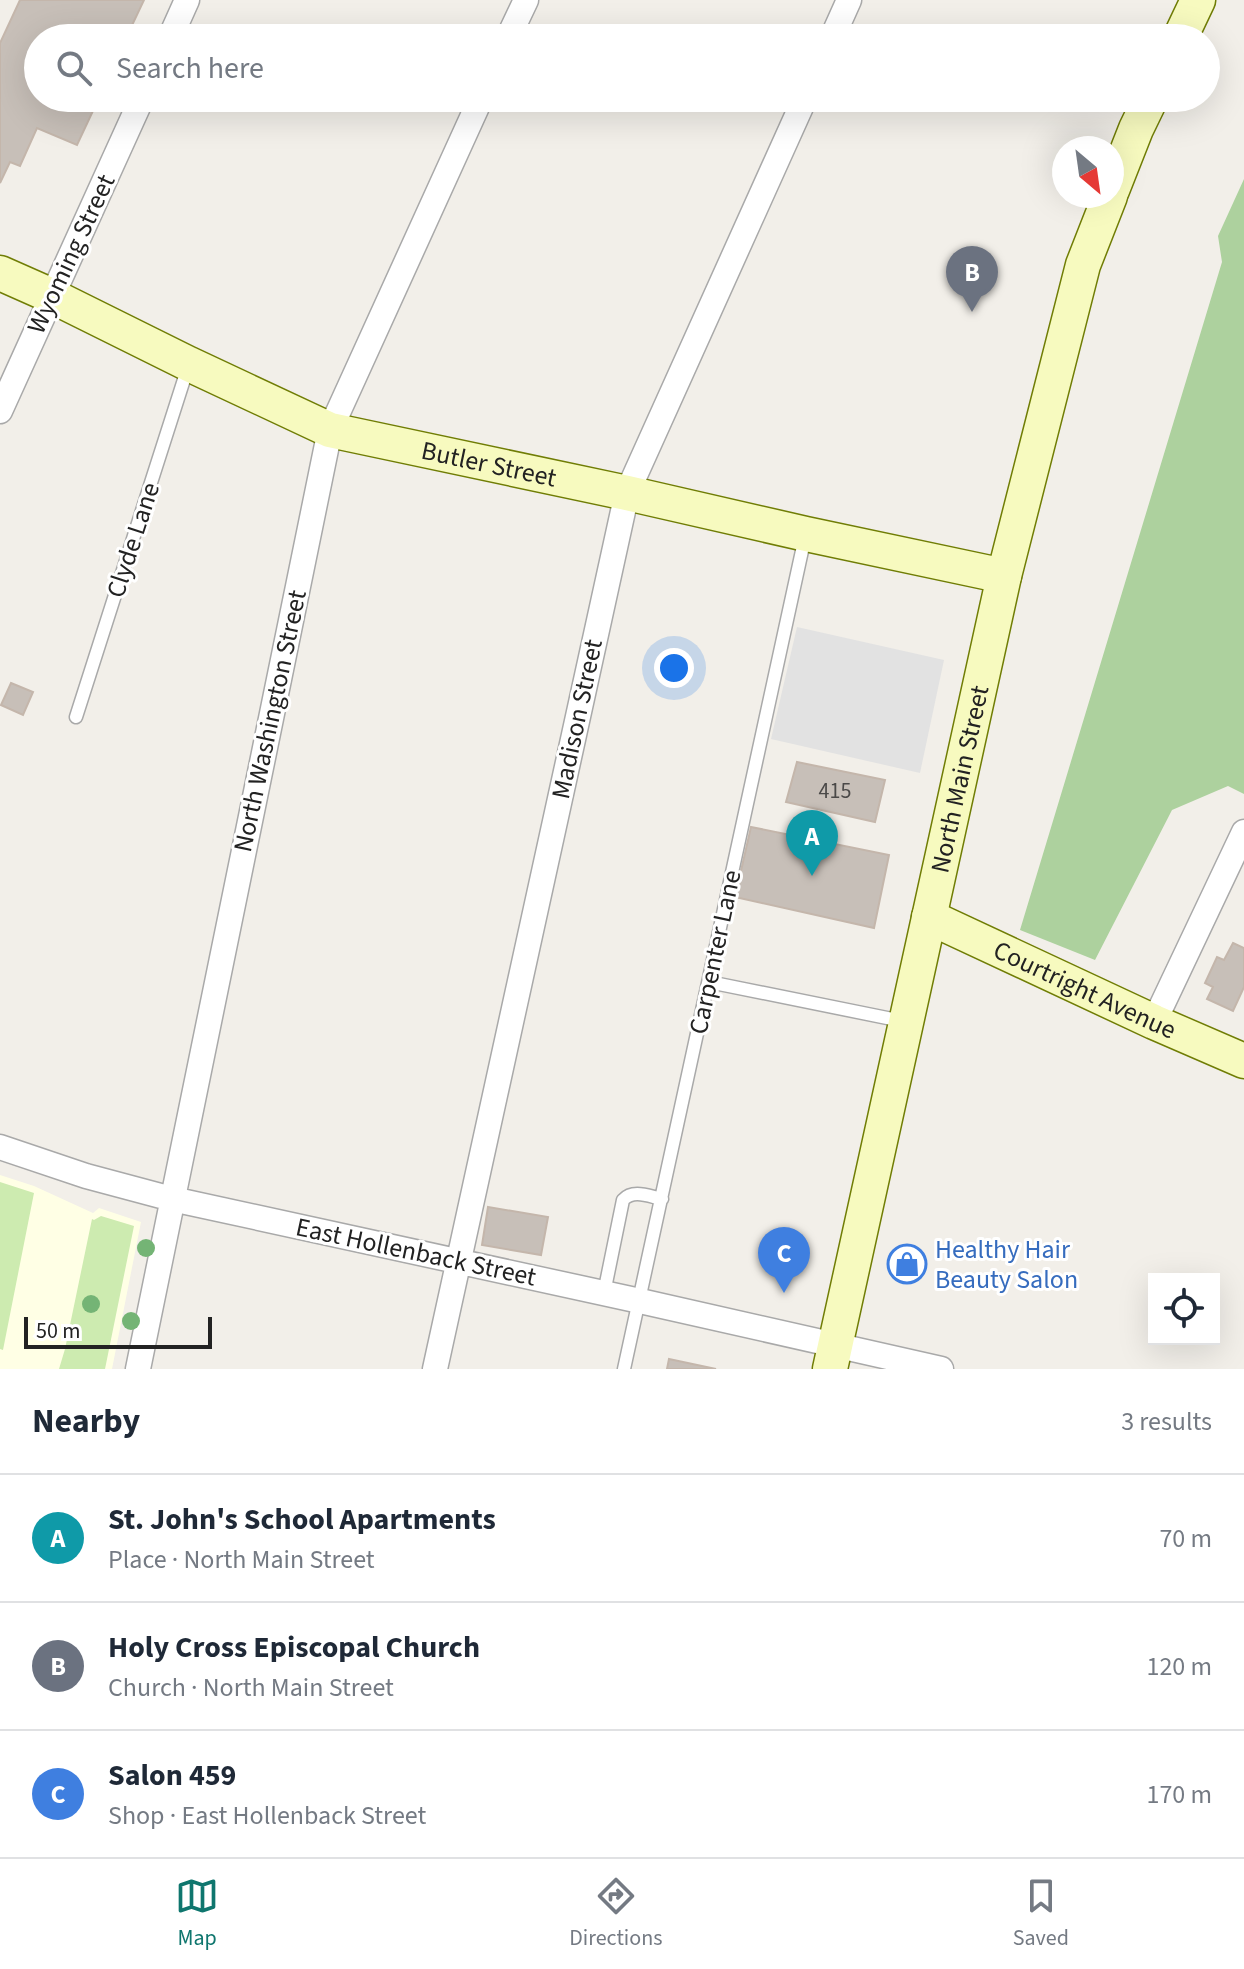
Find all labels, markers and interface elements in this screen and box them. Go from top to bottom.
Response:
search box [24,24,1220,112]
icon: search [52,46,96,90]
text: Search here [116,47,264,90]
north arrow [1052,136,1124,208]
street label: Wyoming Street [18,168,124,340]
pin: B [946,246,998,312]
street label: Butler Street [418,431,560,496]
street label: Clyde Lane [97,478,169,602]
street label: North Washington Street [224,586,316,855]
street label: Madison Street [542,636,612,802]
your location [654,648,694,688]
street label: North Main Street [921,682,998,876]
house number: 415 [819,775,851,807]
pin: A [786,810,838,876]
street label: Carpenter Lane [680,867,750,1037]
street label: Courtright Avenue [987,931,1182,1048]
street label: East Hollenback Street [292,1208,540,1296]
pin: C [758,1227,810,1293]
place label: Healthy Hair Beauty Salon [935,1231,1078,1298]
shop icon: Healthy Hair Beauty Salon [886,1243,928,1285]
map controls [1148,1273,1220,1345]
button: locate [1148,1273,1220,1345]
scale bar [24,1313,212,1349]
text: 50 m [36,1315,81,1347]
text: Nearby [32,1397,140,1446]
text: 3 results [1121,1403,1212,1440]
text: St. John's School Apartments [108,1498,496,1541]
text: A [51,1520,65,1557]
text: 70 m [1159,1520,1212,1557]
text: Place · North Main Street [108,1541,375,1578]
text: Holy Cross Episcopal Church [108,1626,480,1669]
text: B [50,1648,66,1685]
text: 120 m [1146,1648,1212,1685]
text: Church · North Main Street [108,1669,394,1706]
text: Salon 459 [108,1754,236,1797]
text: C [50,1776,66,1813]
text: 170 m [1146,1776,1212,1813]
text: Shop · East Hollenback Street [108,1797,426,1834]
tab: Map [175,1874,219,1954]
tab: Directions [569,1874,662,1954]
tab: Saved [1013,1874,1069,1954]

